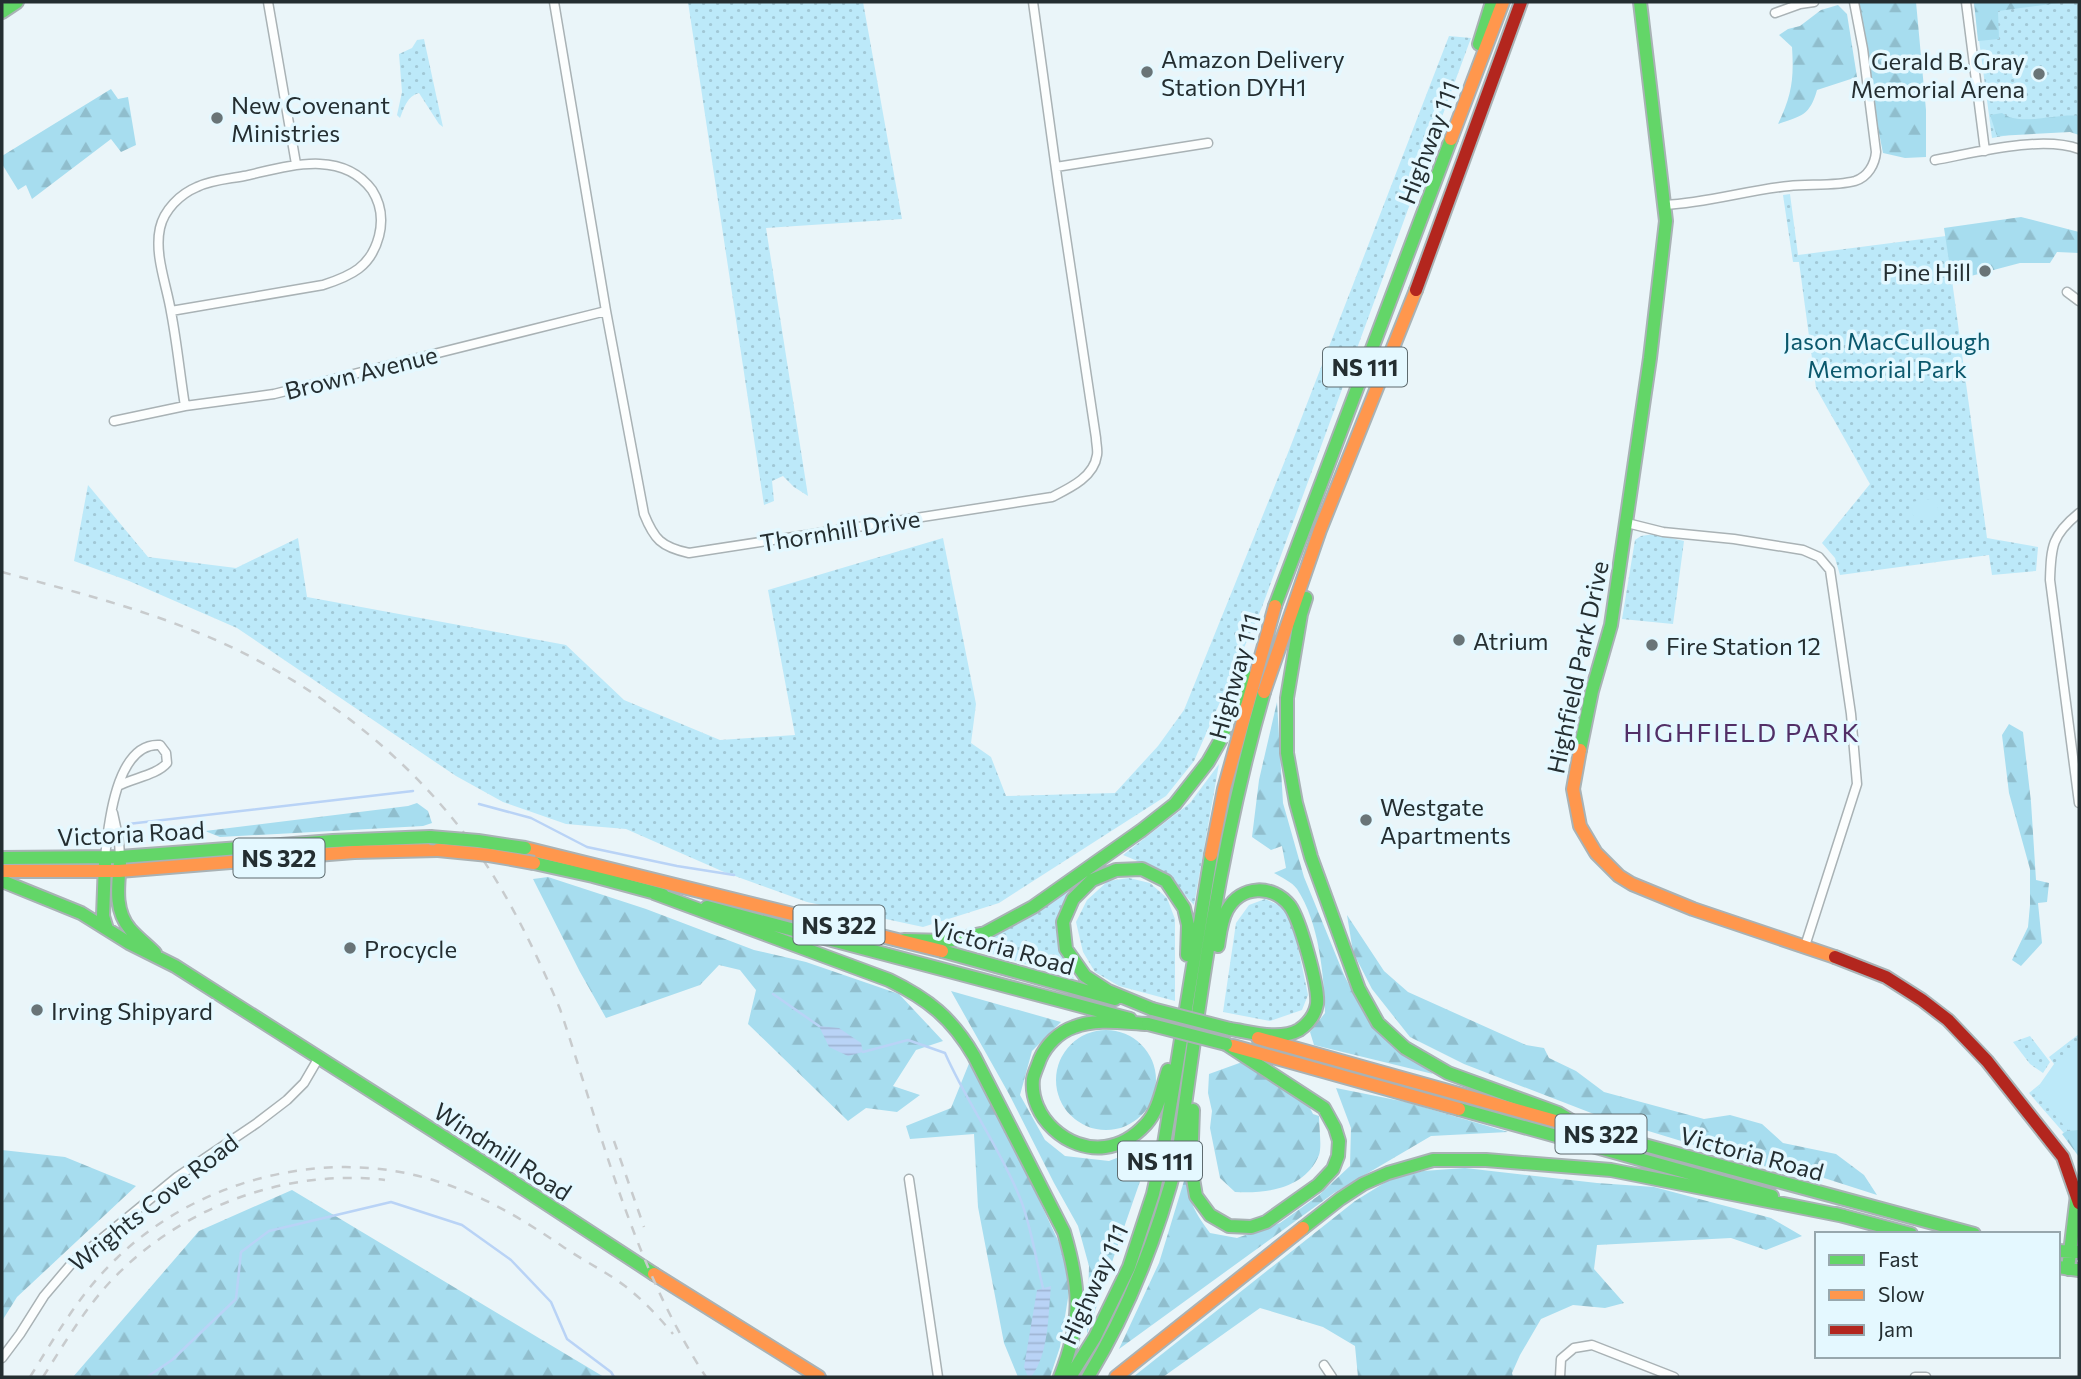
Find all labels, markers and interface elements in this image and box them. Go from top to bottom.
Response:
place label: Amazon Delivery Station DYH1 [1161,44,1345,101]
place label: Gerald B. Gray Memorial Arena [1850,46,2025,103]
marker: Amazon Delivery Station DYH1 [1139,64,1155,80]
marker: Gerald B. Gray Memorial Arena [2031,66,2047,82]
street label: Highway 111 [1391,76,1465,208]
place label: New Covenant Ministries [231,90,390,147]
marker: New Covenant Ministries [209,110,225,126]
place label: Pine Hill [1882,257,1971,286]
marker: Pine Hill [1977,263,1993,279]
park label: Jason MacCullough Memorial Park [1784,326,1990,383]
street label: Brown Avenue [282,339,440,405]
road number: NS 111 [1323,348,1407,386]
street label: Thornhill Drive [758,503,922,557]
street label: Highfield Park Drive [1540,558,1614,776]
street label: Highway 111 [1202,610,1266,742]
place label: Atrium [1473,626,1549,655]
place label: Fire Station 12 [1666,631,1821,660]
marker: Atrium [1451,632,1467,648]
marker: Fire Station 12 [1644,637,1660,653]
district label: HIGHFIELD PARK [1623,716,1861,747]
place label: Westgate Apartments [1380,792,1511,849]
marker: Westgate Apartments [1358,812,1374,828]
street label: Victoria Road [57,815,205,851]
road number: NS 322 [233,838,324,878]
road number: NS 322 [794,906,884,944]
street label: Victoria Road [928,912,1078,980]
place label: Procycle [364,934,457,963]
marker: Procycle [342,940,358,956]
place label: Irving Shipyard [51,996,213,1025]
marker: Irving Shipyard [29,1002,45,1018]
street label: Windmill Road [429,1096,577,1206]
road number: NS 322 [1556,1114,1646,1154]
street label: Victoria Road [1677,1120,1827,1186]
street label: Wrights Cove Road [63,1127,243,1277]
road number: NS 111 [1118,1142,1202,1180]
street label: Highway 111 [1052,1219,1134,1349]
legend [1815,1232,2060,1358]
text: Fast [1878,1246,1919,1271]
text: Slow [1878,1281,1925,1306]
text: Jam [1878,1316,1913,1341]

